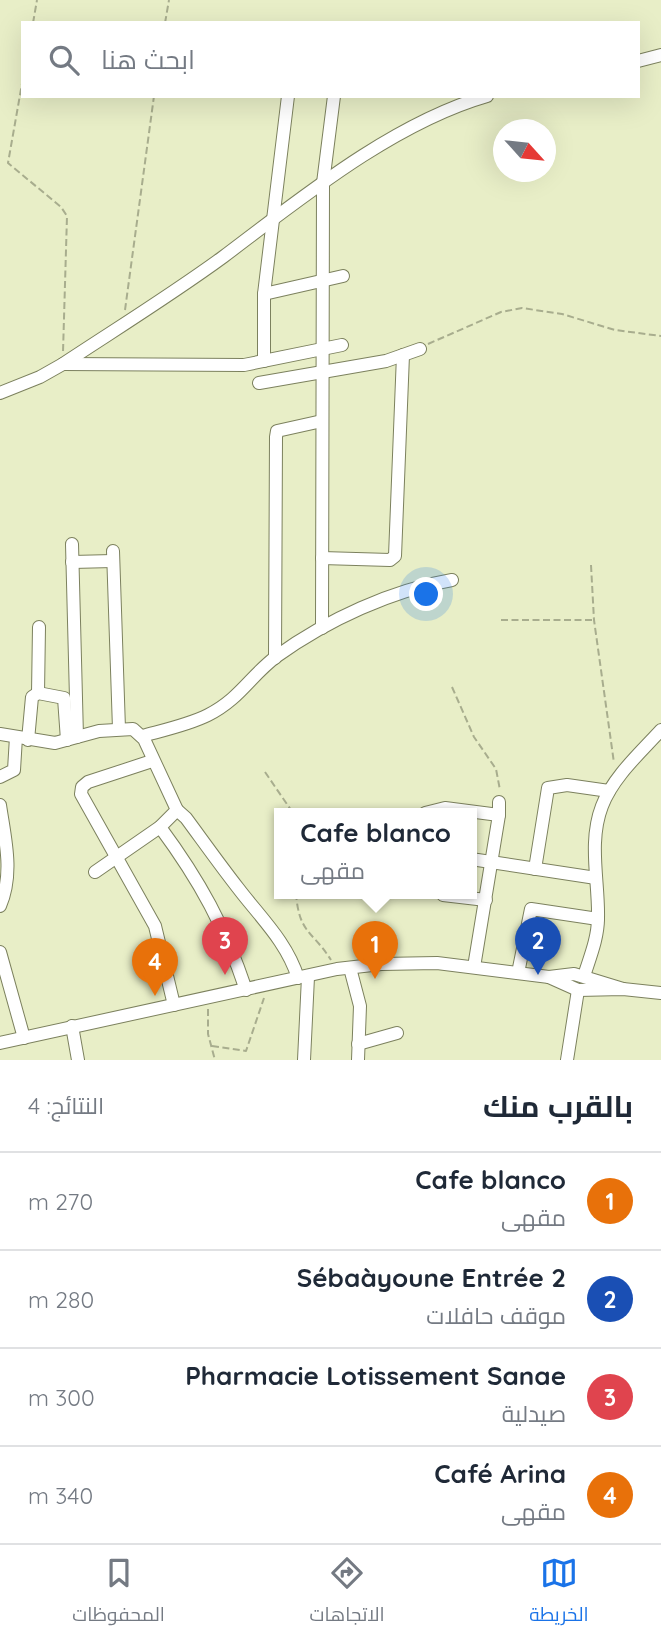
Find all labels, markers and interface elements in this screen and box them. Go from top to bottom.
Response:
search box [21,21,640,98]
icon: search [45,41,83,79]
text: ابحث هنا [101,43,195,76]
north arrow [493,119,556,182]
your location [409,577,443,611]
popup [274,808,477,899]
text: Cafe blanco [300,816,451,849]
text: مقهى [300,856,365,885]
pin: 3 [202,917,248,975]
pin: 2 [515,917,561,975]
pin: 1 [352,921,398,979]
pin: 4 [132,938,178,996]
text: بالقرب منك [483,1087,633,1125]
text: النتائج: 4 [28,1091,104,1120]
text: Cafe blanco [415,1163,566,1196]
text: 270 m [28,1187,93,1216]
text: 1 [606,1187,614,1216]
text: مقهى [501,1203,566,1232]
text: Sébaàyoune Entrée 2 [297,1261,566,1294]
text: 280 m [28,1285,94,1314]
text: 2 [603,1285,617,1314]
text: موقف حافلات [426,1301,566,1330]
text: Pharmacie Lotissement Sanae [185,1359,566,1392]
text: 300 m [28,1383,95,1412]
text: 3 [604,1383,616,1412]
text: صيدلية [502,1399,566,1428]
text: Café Arina [434,1457,566,1490]
text: 340 m [28,1481,93,1510]
text: 4 [603,1481,617,1510]
text: مقهى [501,1497,566,1526]
tab: المحفوظات [72,1554,165,1632]
tab: الاتجاهات [309,1554,385,1632]
tab: الخريطة [529,1554,589,1632]

